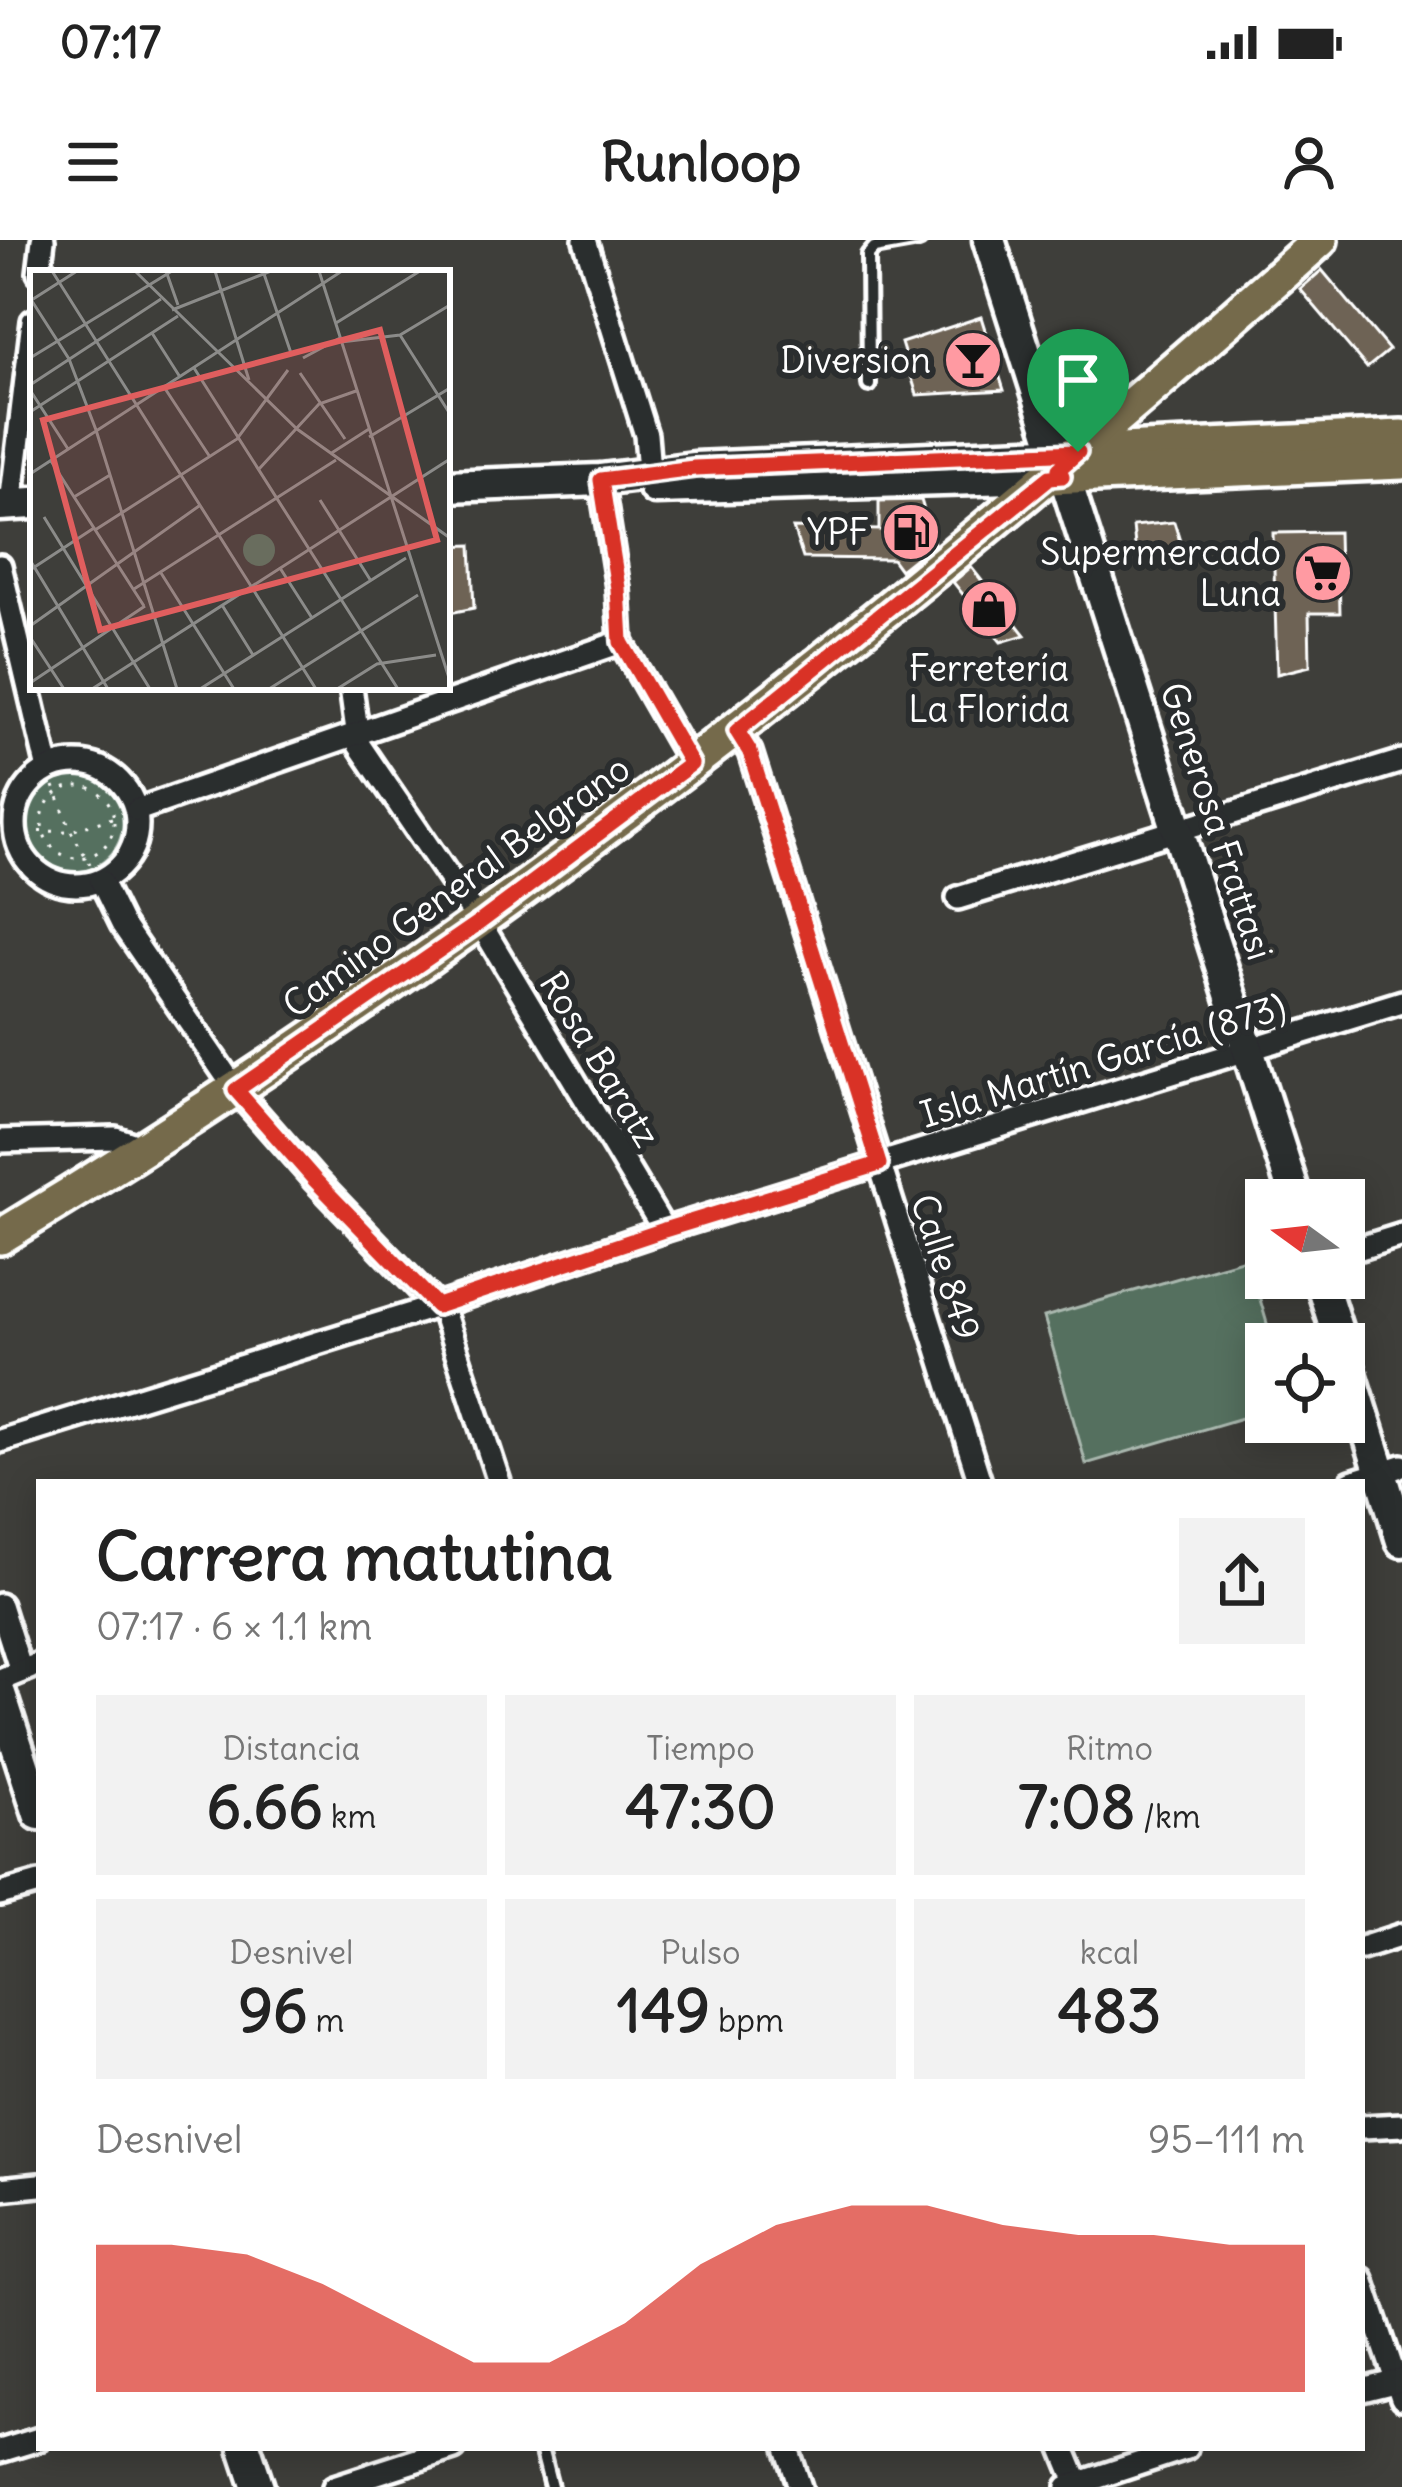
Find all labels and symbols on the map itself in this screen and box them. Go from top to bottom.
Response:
inset map [30,270,450,690]
bar icon: Diversion [942,329,1004,391]
pin [1027,329,1129,452]
place label: Diversion [780,338,931,383]
fuel station icon: YPF [880,501,942,563]
place label: YPF [807,510,869,555]
place label: Supermercado Luna [1040,530,1281,616]
supermarket icon: Supermercado Luna [1292,542,1354,604]
shop icon: Ferretería La Florida [958,578,1020,640]
place label: Ferretería La Florida [908,646,1070,732]
street label: Generosa Frattasi [1151,677,1283,965]
street label: Camino General Belgrano [274,746,638,1027]
street label: Rosa Baratz [530,963,670,1155]
street label: Isla Martín García (873) [915,983,1291,1137]
north arrow [1245,1179,1365,1299]
street label: Calle 849 [901,1189,990,1346]

